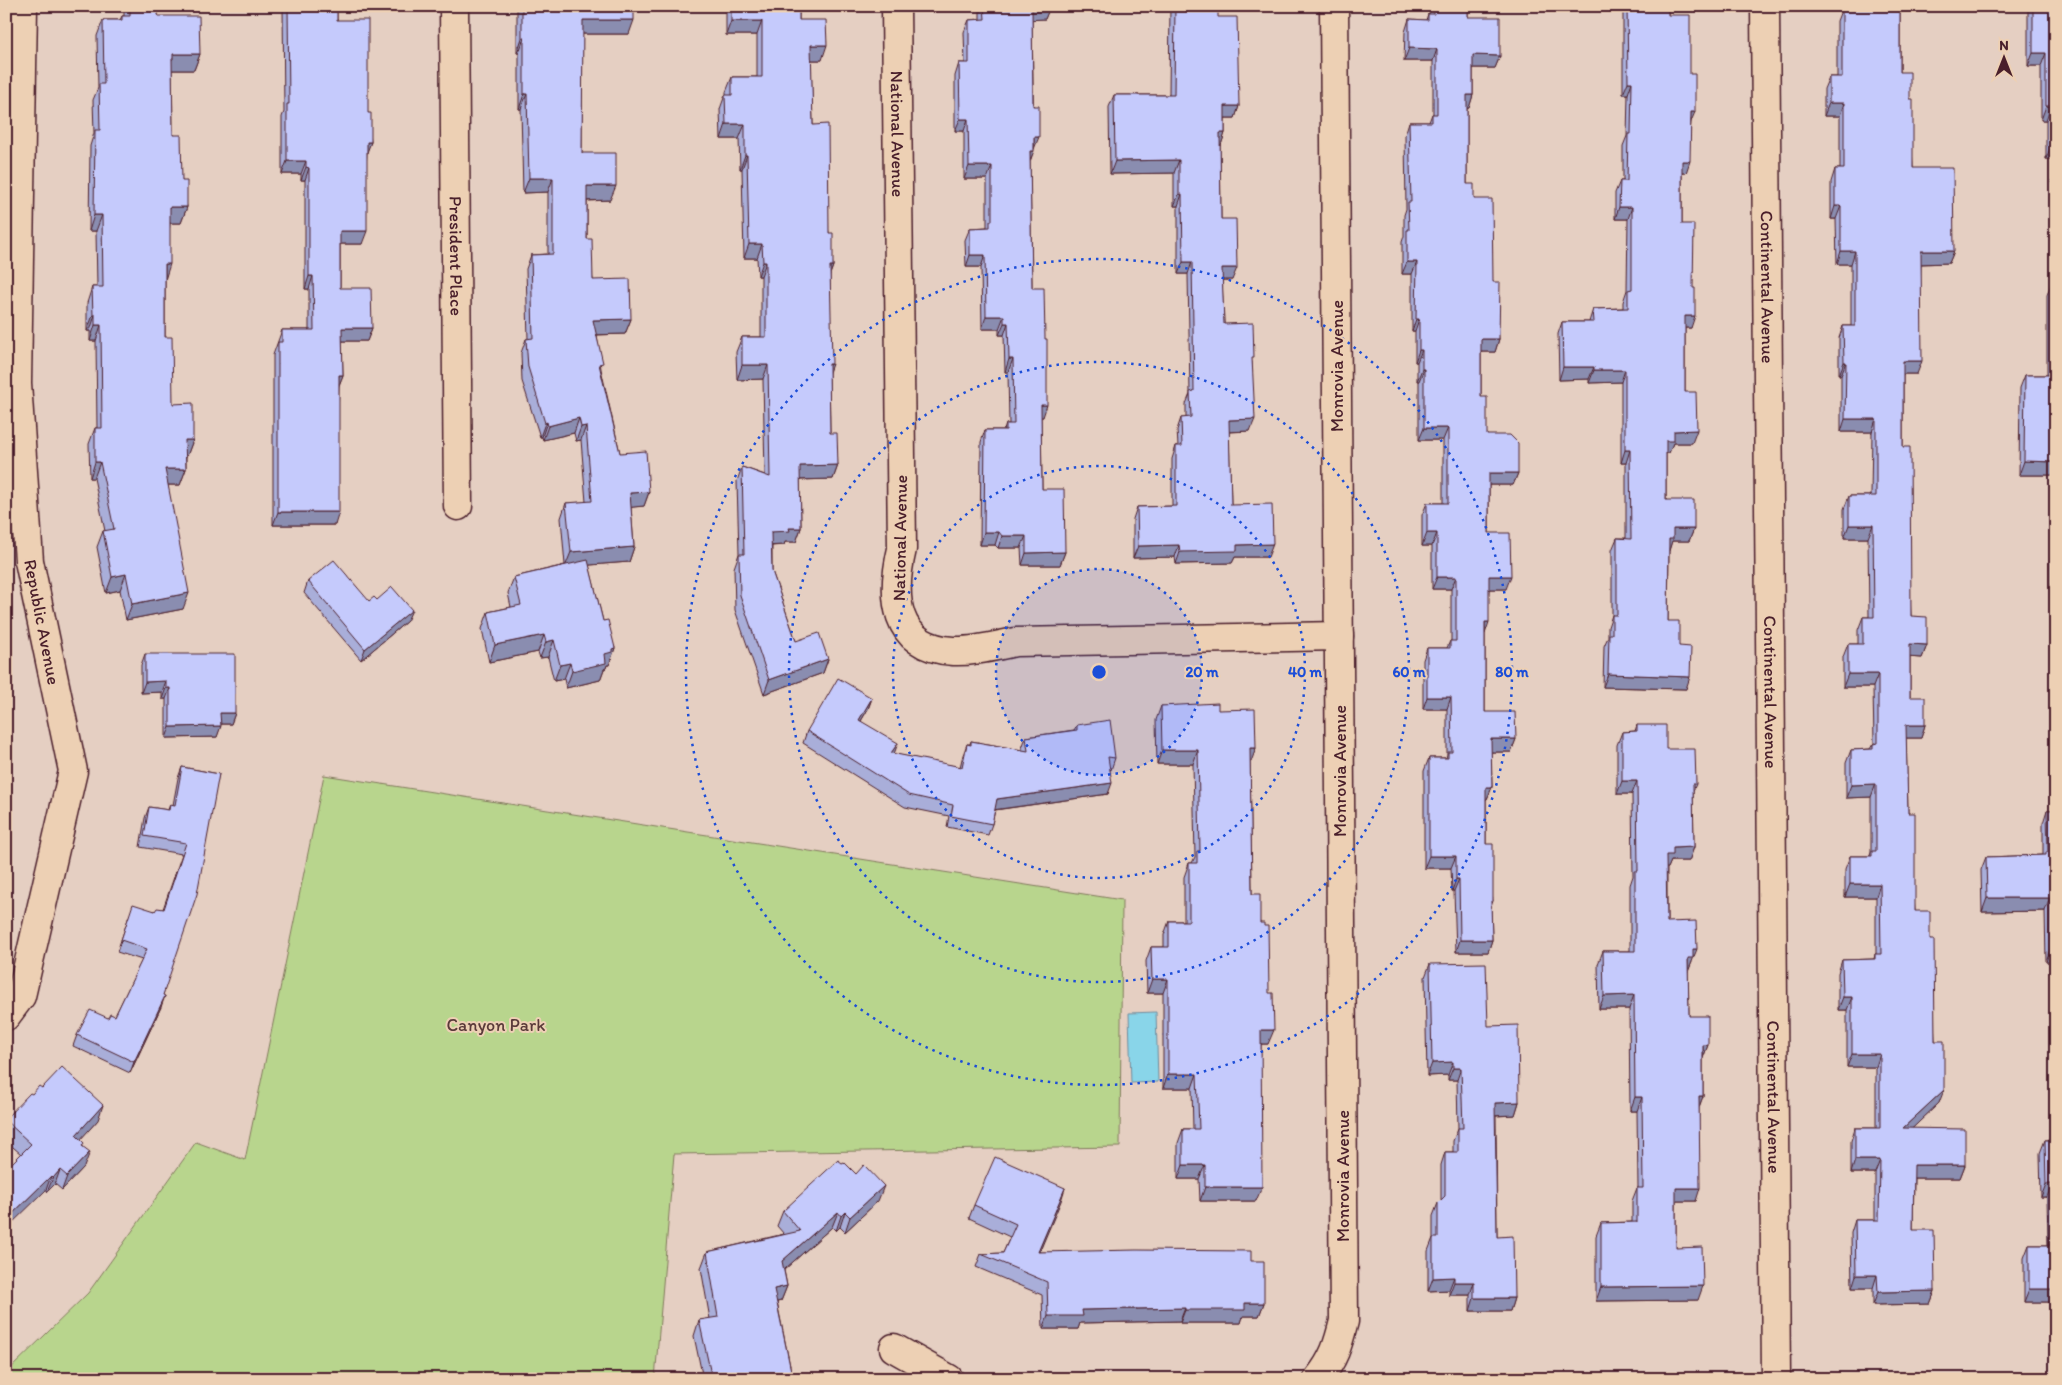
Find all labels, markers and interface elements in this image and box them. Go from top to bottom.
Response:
north arrow [1980,32,2030,82]
text: N [1999,37,2009,54]
street label: National Avenue [886,71,909,197]
street label: President Place [445,196,467,316]
street label: Continental Avenue [1756,210,1779,364]
street label: Monrovia Avenue [1326,300,1348,432]
street label: National Avenue [888,475,912,601]
street label: Republic Avenue [19,557,65,687]
street label: Continental Avenue [1759,615,1782,769]
centre of rings [1090,663,1108,681]
text: 20 m [1185,663,1219,681]
text: 40 m [1288,663,1323,681]
text: 60 m [1392,663,1426,681]
text: 80 m [1495,663,1529,681]
street label: Monrovia Avenue [1329,705,1351,837]
park label: Canyon Park [447,1014,545,1036]
street label: Continental Avenue [1762,1020,1785,1174]
street label: Monrovia Avenue [1332,1110,1354,1242]

